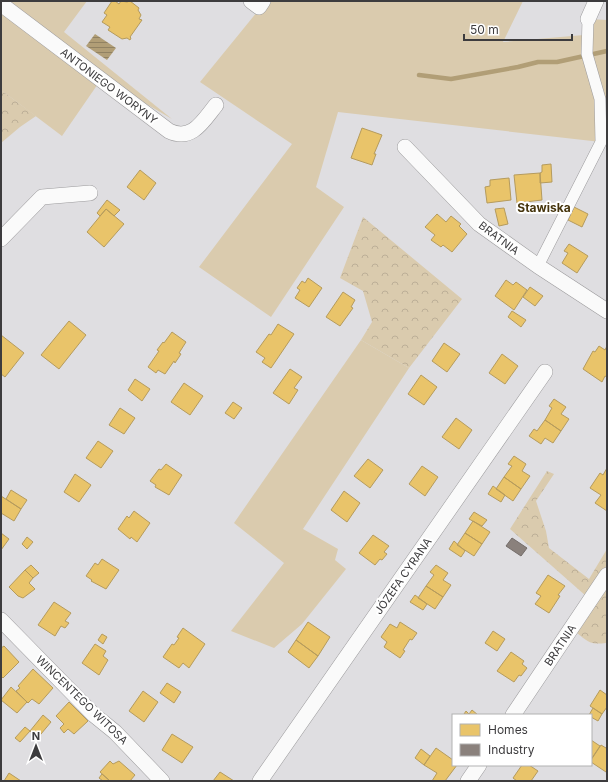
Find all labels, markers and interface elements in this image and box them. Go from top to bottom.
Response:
scale bar [464,16,572,42]
text: 50 m [470,22,499,37]
street label: ANTONIEGO WORYNY [58,45,161,127]
district label: Stawiska [517,200,571,215]
street label: BRATNIA [476,218,522,258]
street label: JÓZEFA CYRANA [371,535,435,617]
street label: BRATNIA [541,621,579,668]
street label: WINCENTEGO WITOSA [34,653,130,747]
legend [452,714,592,766]
text: Homes [488,722,528,737]
north arrow [16,726,56,766]
text: Industry [488,742,535,757]

